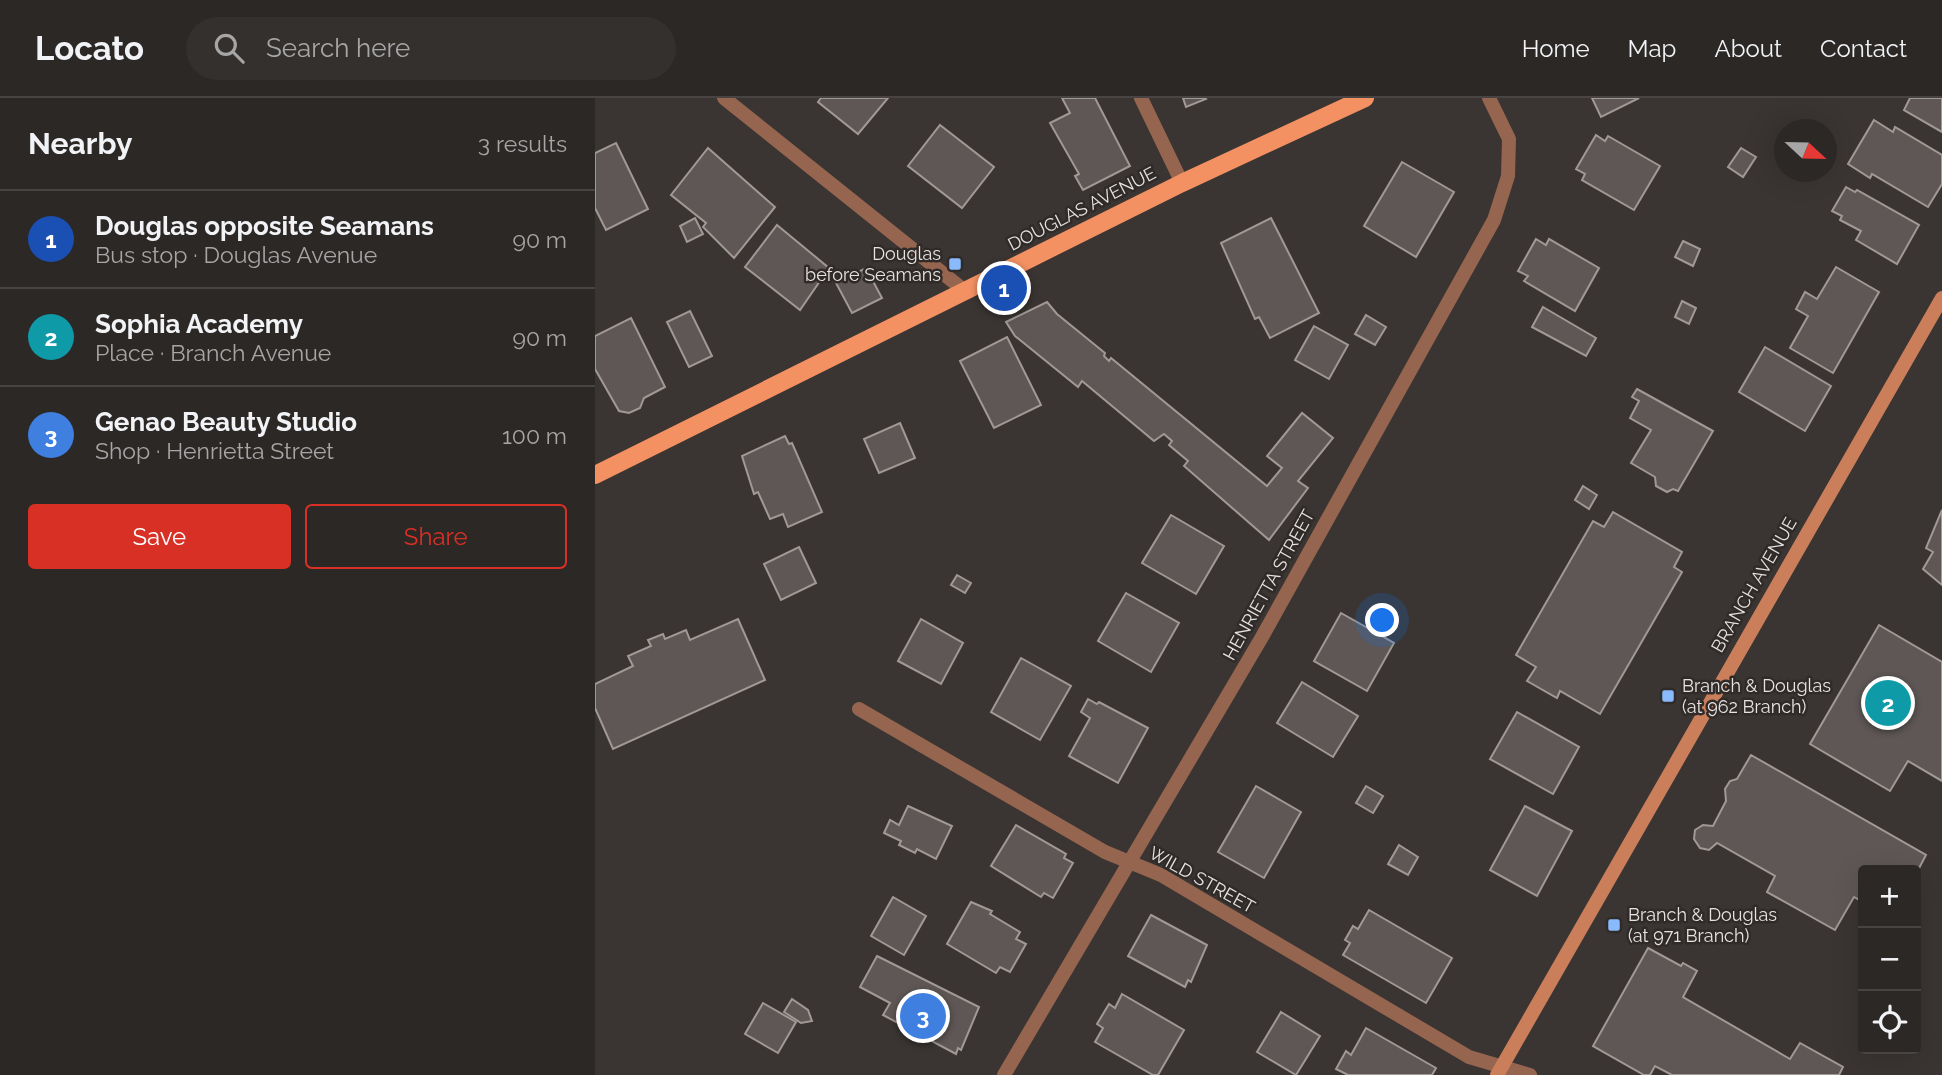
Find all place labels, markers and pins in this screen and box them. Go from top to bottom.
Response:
place label: Douglas before Seamans [805,243,941,285]
marker: Douglas before Seamans [947,256,963,272]
pin: 1 [981,262,1027,314]
place label: Branch & Douglas (at 962 Branch) [1682,675,1831,717]
pin: 2 [1865,677,1911,729]
marker: Branch & Douglas (at 962 Branch) [1660,688,1676,704]
place label: Branch & Douglas (at 971 Branch) [1628,904,1777,946]
marker: Branch & Douglas (at 971 Branch) [1606,917,1622,933]
pin: 3 [900,990,946,1042]

